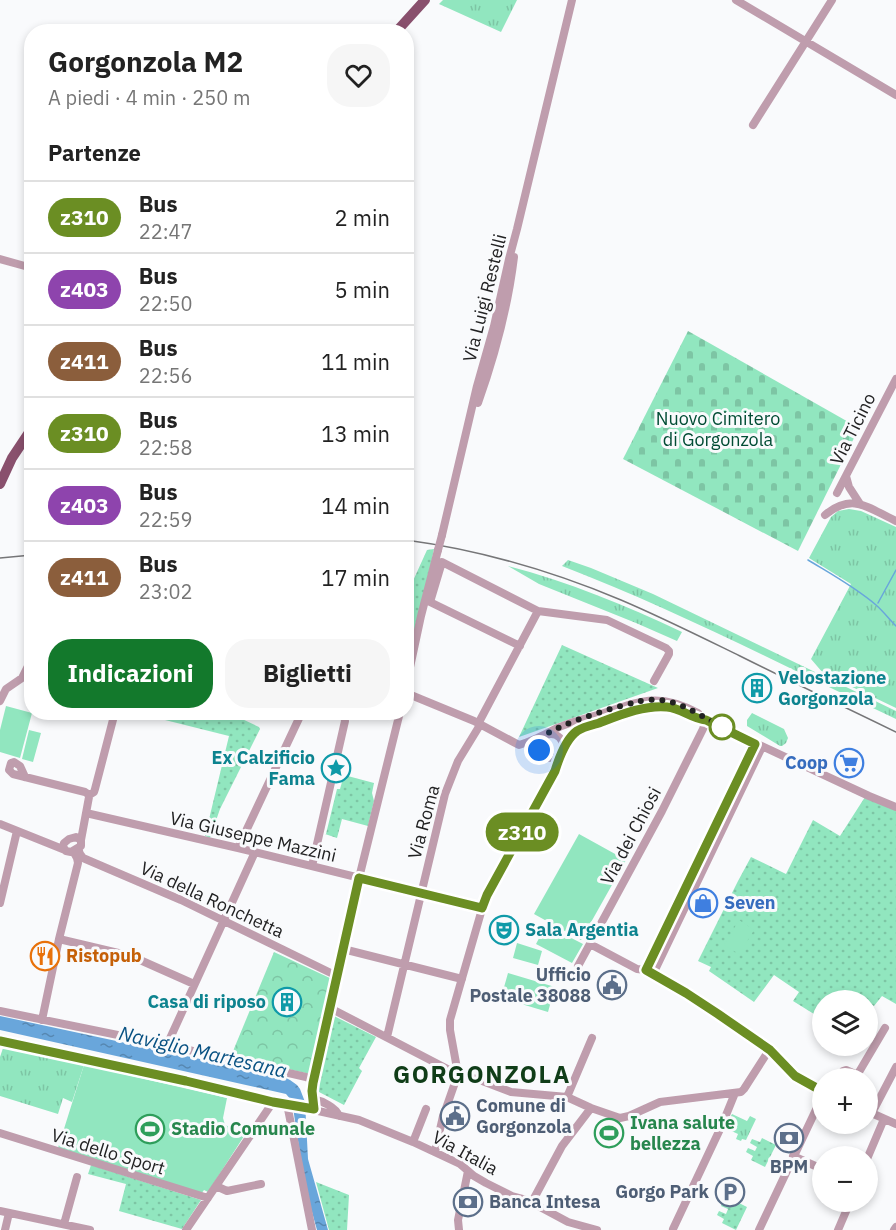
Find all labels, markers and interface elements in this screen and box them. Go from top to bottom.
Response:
text: Gorgonzola M2 [48,43,243,80]
button: heart [327,44,390,107]
text: A piedi · 4 min · 250 m [48,84,250,111]
text: Partenze [48,138,141,167]
text: Bus [139,189,178,218]
text: z310 [60,203,109,231]
text: 2 min [334,203,390,232]
text: 22:47 [139,218,193,245]
street label: Via Luigi Restelli [457,231,512,364]
text: Bus [139,261,178,290]
text: z403 [60,275,109,303]
text: 5 min [334,275,390,304]
text: 22:50 [139,290,193,317]
text: Bus [139,333,178,362]
text: z411 [60,347,109,375]
text: 11 min [321,347,390,376]
text: 22:56 [139,362,193,389]
street label: Via Ticino [825,389,881,469]
text: Bus [139,405,178,434]
park label: Nuovo Cimitero di Gorgonzola [656,407,780,451]
text: z310 [60,419,109,447]
text: 13 min [321,419,390,448]
text: 22:58 [139,434,193,461]
text: Bus [139,477,178,506]
text: z403 [60,491,109,519]
text: 14 min [321,491,390,520]
text: 22:59 [139,506,193,533]
text: Bus [139,549,178,578]
text: z411 [60,563,109,591]
text: 17 min [321,563,390,592]
text: 23:02 [139,578,193,605]
button: Indicazioni [48,639,213,708]
button: Biglietti [225,639,390,708]
place label: Velostazione Gorgonzola [778,666,886,710]
building icon: Velostazione Gorgonzola [741,672,773,704]
unlabelled marker [709,714,735,740]
your location [524,735,554,765]
place label: Ex Calzificio Fama [212,746,315,790]
supermarket icon: Coop [833,747,865,779]
place label: Coop [785,751,828,774]
place icon: Ex Calzificio Fama [320,752,352,784]
street label: Via Roma [403,782,445,862]
street label: Via dei Chiosi [595,783,666,889]
street label: Via Giuseppe Mazzini [168,806,339,867]
line badge: z310 [480,812,564,852]
text: z310 [498,818,546,846]
street label: Via della Ronchetta [137,856,288,943]
shop icon: Seven [687,887,719,919]
place label: Seven [724,891,776,914]
theatre icon: Sala Argentia [488,914,520,946]
place label: Sala Argentia [525,918,639,941]
restaurant icon: Ristopub [29,940,61,972]
place label: Ristopub [66,944,142,967]
place label: Ufficio Postale 38088 [470,963,591,1007]
public building icon: Ufficio Postale 38088 [596,969,628,1001]
building icon: Casa di riposo [271,986,303,1018]
place label: Casa di riposo [147,990,266,1013]
map controls [812,990,878,1212]
button: layers [812,990,878,1056]
water label: Naviglio Martesana [116,1019,290,1084]
district label: GORGONZOLA [393,1058,571,1090]
button: + [812,1068,878,1134]
place label: Comune di Gorgonzola [476,1094,572,1138]
public building icon: Comune di Gorgonzola [439,1100,471,1132]
place label: Ivana salute bellezza [630,1111,735,1155]
sports icon: Stadio Comunale [134,1113,166,1145]
place label: Stadio Comunale [171,1117,315,1140]
sports icon: Ivana salute bellezza [593,1117,625,1149]
bank icon: BPM [773,1122,805,1154]
street label: Via dello Sport [49,1123,168,1180]
street label: Via Italia [428,1125,502,1180]
button: − [812,1146,878,1212]
place label: BPM [770,1155,808,1178]
parking icon: Gorgo Park [714,1176,746,1208]
place label: Gorgo Park [615,1180,710,1203]
bank icon: Banca Intesa [452,1186,484,1218]
place label: Banca Intesa [489,1190,601,1213]

